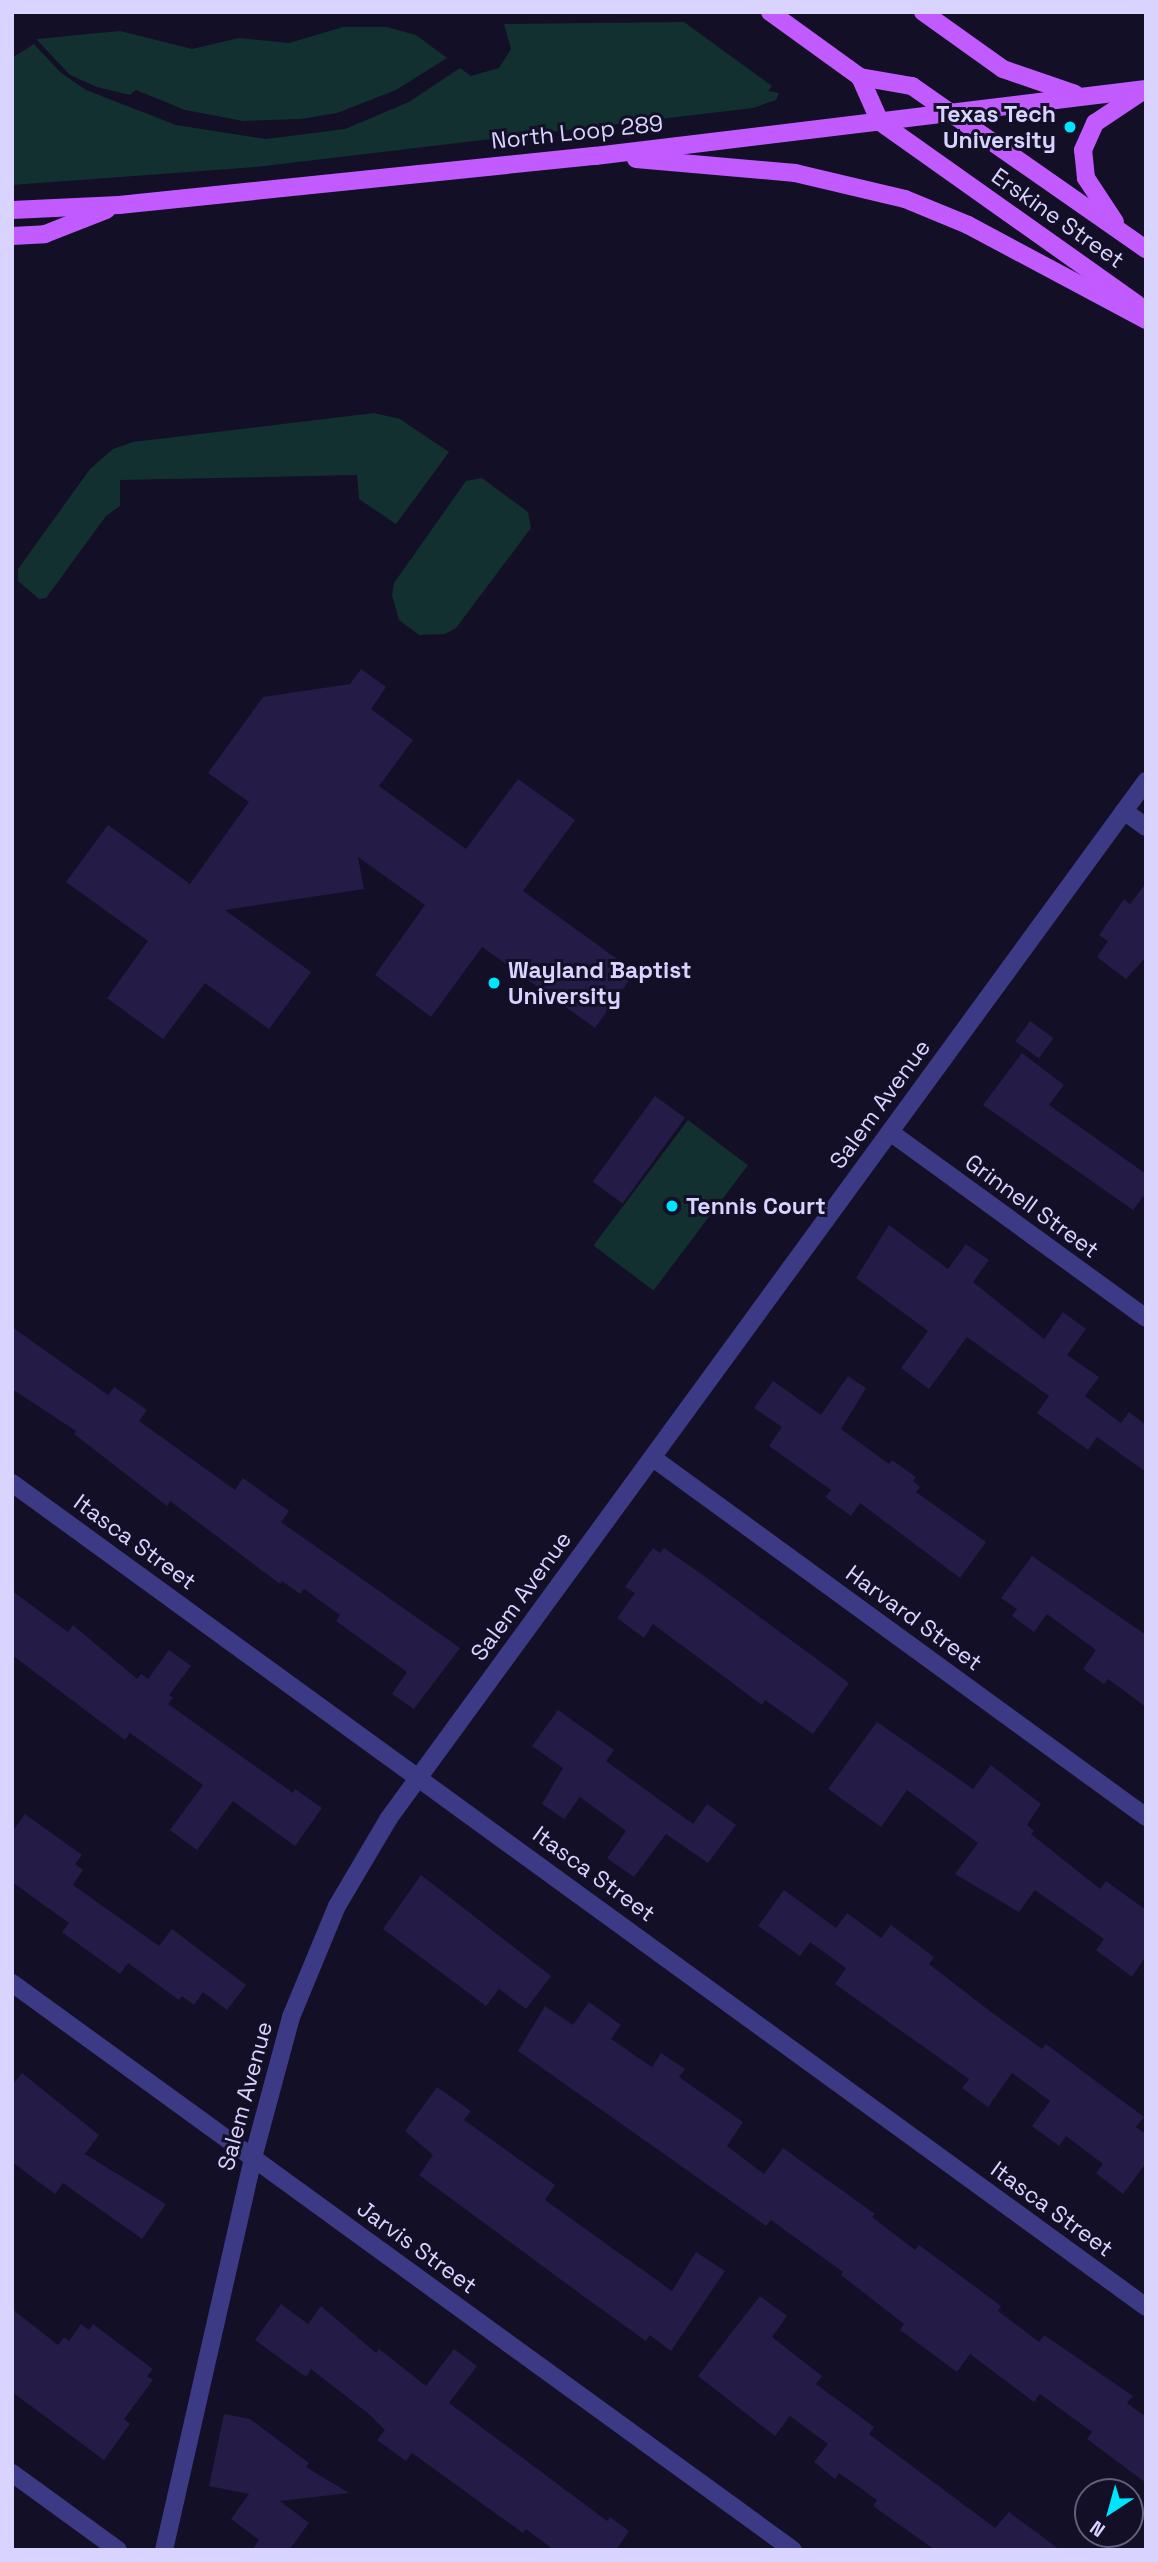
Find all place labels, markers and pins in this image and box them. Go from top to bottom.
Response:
place label: Texas Tech University [935,100,1056,154]
marker: Texas Tech University [1062,119,1078,135]
place label: Wayland Baptist University [508,956,692,1010]
marker: Wayland Baptist University [486,975,502,991]
place label: Tennis Court [686,1192,826,1220]
marker: Tennis Court [664,1198,680,1214]

